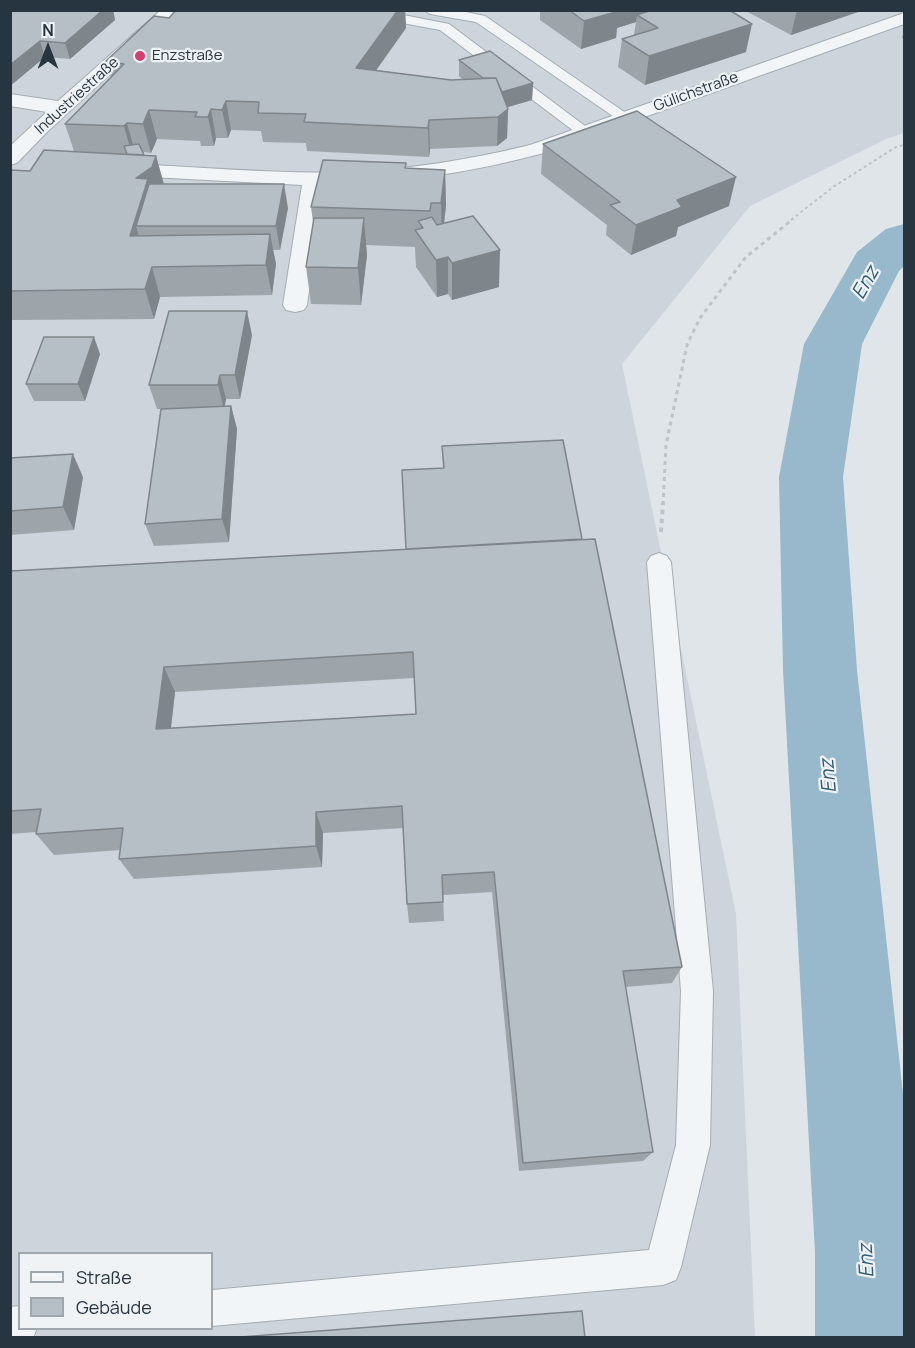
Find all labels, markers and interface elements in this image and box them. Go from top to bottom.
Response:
north arrow [18,18,78,78]
text: N [42,19,54,41]
place label: Enzstraße [152,47,222,65]
marker: Enzstraße [133,49,147,63]
street label: Industriestraße [31,54,123,138]
street label: Gülichstraße [651,68,741,116]
water label: Enz [847,262,885,304]
water label: Enz [816,758,842,794]
water label: Enz [854,1243,880,1279]
legend [18,1252,213,1330]
text: Straße [76,1265,132,1289]
text: Gebäude [76,1295,152,1319]

